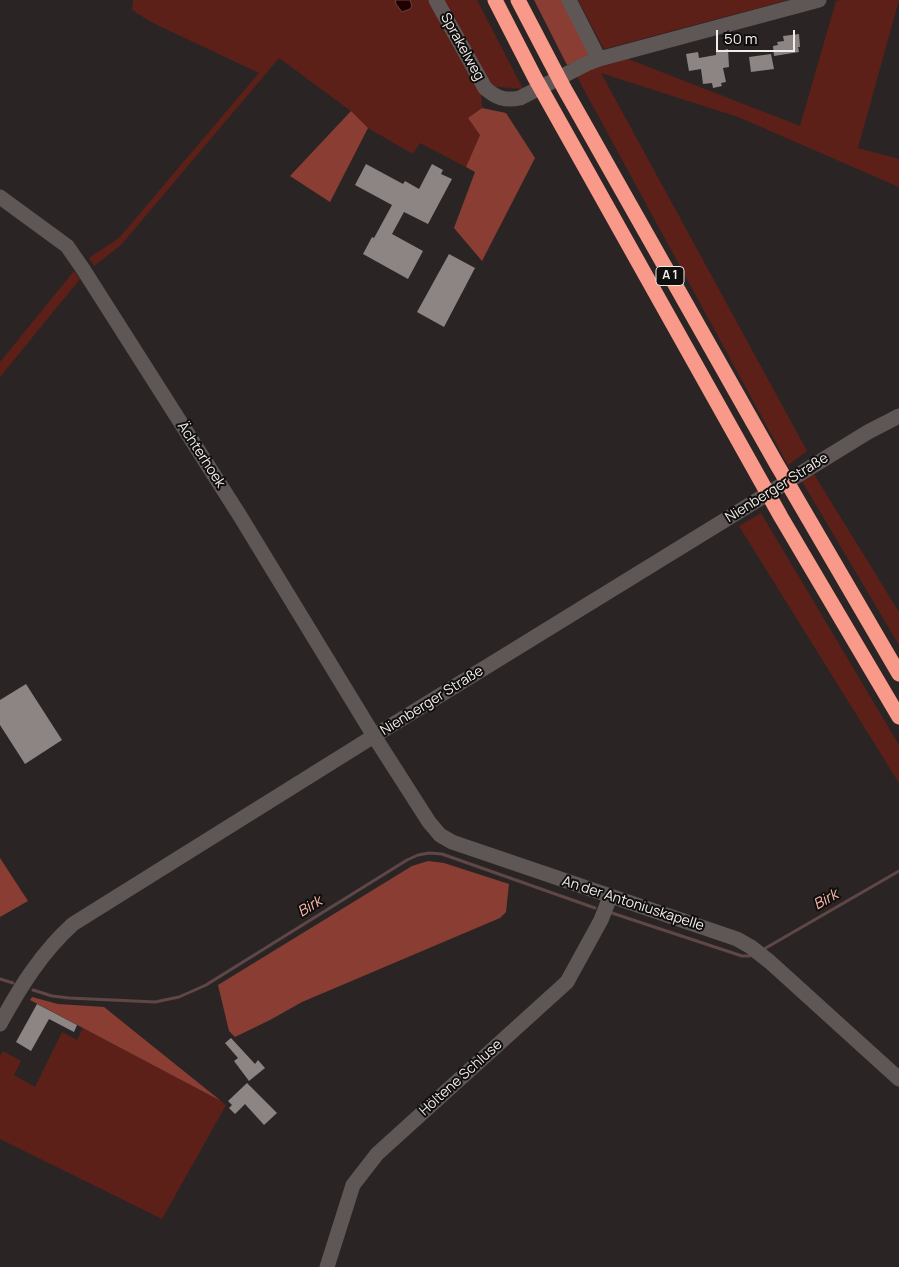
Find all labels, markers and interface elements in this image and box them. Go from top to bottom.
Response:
street label: Sprakelweg [437,10,487,84]
scale bar [719,20,798,52]
text: 50 m [724,28,758,49]
road number: A 1 [656,266,684,286]
street label: Ächterhoek [173,419,229,491]
street label: Nienberger Straße [722,450,832,526]
street label: Nienberger Straße [377,663,487,739]
street label: An der Antoniuskapelle [560,873,706,935]
water label: Birk [810,886,842,914]
water label: Birk [294,893,326,921]
street label: Höltene Schluse [416,1036,506,1120]

